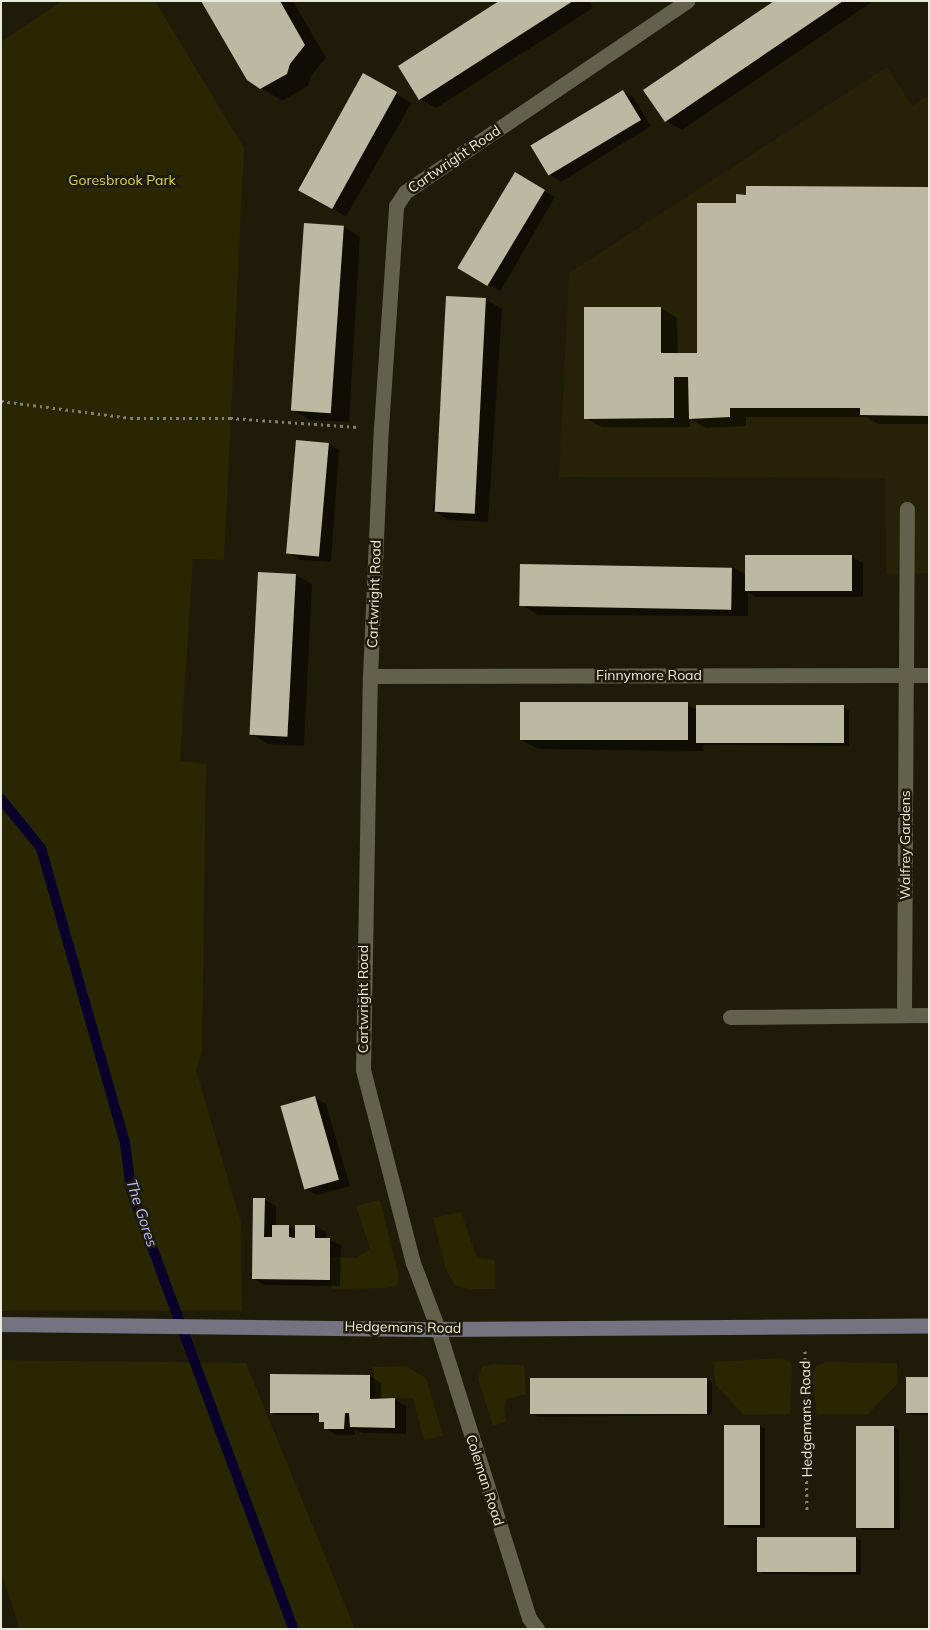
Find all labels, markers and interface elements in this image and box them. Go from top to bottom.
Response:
street label: Cartwright Road [404,122,504,196]
park label: Goresbrook Park [68,172,176,188]
street label: Cartwright Road [364,540,384,648]
street label: Finnymore Road [596,667,702,683]
street label: Walfrey Gardens [897,790,913,900]
street label: Cartwright Road [355,945,371,1053]
water label: The Gores [123,1177,161,1249]
street label: Hedgemans Road [345,1318,461,1336]
street label: Hedgemans Road [797,1361,815,1477]
street label: Coleman Road [462,1432,508,1528]

